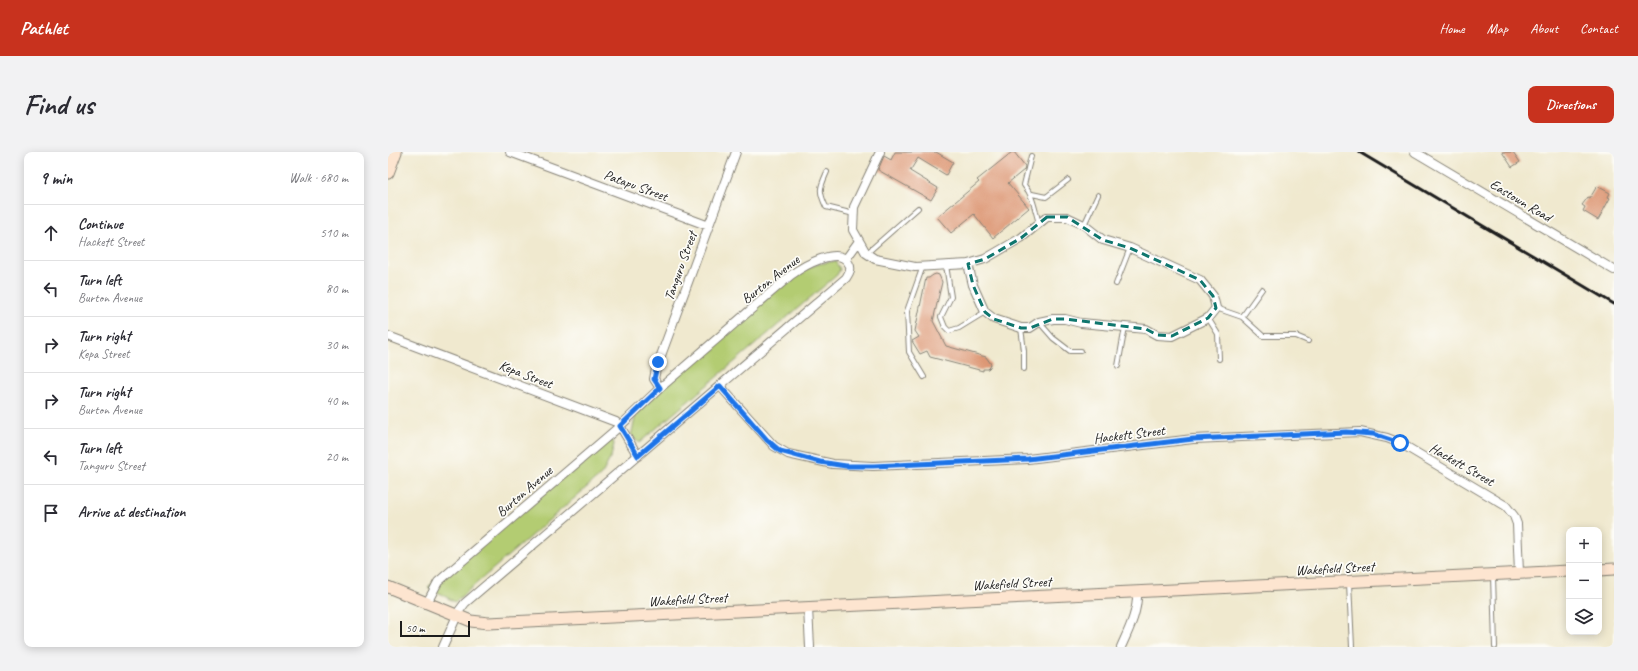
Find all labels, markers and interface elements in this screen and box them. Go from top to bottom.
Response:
text: Pathlet [20,16,68,40]
text: Home [1439,20,1465,37]
text: Map [1487,20,1508,37]
text: About [1530,20,1558,37]
text: Contact [1580,20,1618,37]
button: Directions [1528,86,1614,123]
text: Find us [24,87,94,122]
street label: Patapu Street [602,166,671,205]
text: 9 min [40,168,72,189]
text: Walk · 680 m [289,170,348,186]
street label: Eastown Road [1487,175,1557,227]
text: Continue [78,215,123,234]
icon: ahead [40,222,62,244]
text: 510 m [320,225,348,241]
street label: Tanguru Street [660,227,702,303]
text: Hackett Street [78,234,144,250]
street label: Burton Avenue [738,251,804,307]
text: Turn left [78,271,121,290]
icon: left [40,278,62,300]
text: 80 m [326,281,348,297]
text: Burton Avenue [78,290,142,306]
text: Turn right [78,327,131,346]
icon: right [40,334,62,356]
text: 30 m [326,337,348,353]
text: Kepa Street [78,346,130,362]
route end [649,353,667,371]
street label: Kepa Street [497,357,556,393]
text: Turn right [78,383,131,402]
icon: right [40,390,62,412]
text: 40 m [326,393,348,409]
text: Burton Avenue [78,402,142,418]
street label: Hackett Street [1093,422,1167,447]
route start [1391,434,1409,452]
text: Turn left [78,439,121,458]
street label: Hackett Street [1427,439,1498,490]
icon: left [40,446,62,468]
text: 20 m [326,449,348,465]
text: Tanguru Street [78,458,145,474]
street label: Burton Avenue [493,461,557,520]
icon: arrive [40,502,62,524]
text: Arrive at destination [78,503,185,522]
map controls [1566,527,1602,635]
button: + [1566,527,1602,563]
street label: Wakefield Street [1295,558,1377,579]
button: − [1566,563,1602,599]
street label: Wakefield Street [972,573,1054,594]
street label: Wakefield Street [648,589,730,610]
button: layers [1566,599,1602,635]
scale bar [400,619,470,638]
text: 50 m [406,621,425,635]

